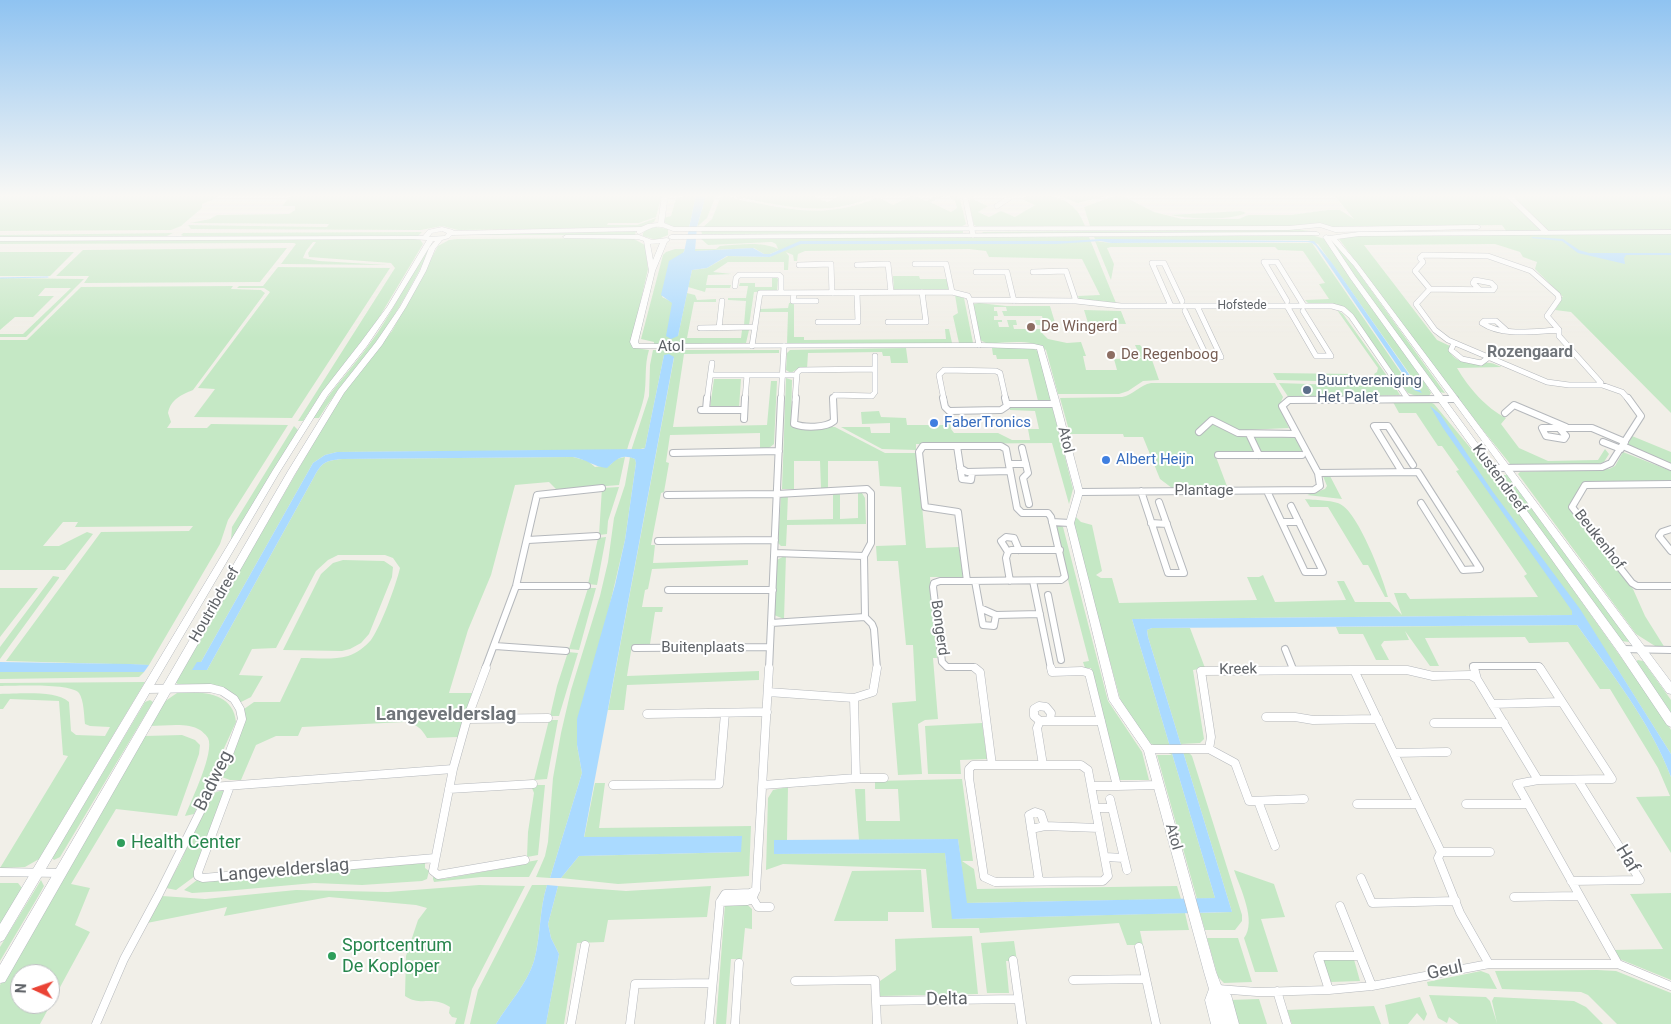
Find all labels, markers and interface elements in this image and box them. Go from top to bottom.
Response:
street label: Hofstede [1217,299,1267,313]
place label: De Wingerd [1041,318,1118,336]
marker: De Wingerd [1025,321,1037,333]
street label: Atol [658,338,684,356]
district label: Rozengaard [1487,343,1573,363]
place label: De Regenboog [1121,346,1218,364]
marker: De Regenboog [1105,349,1117,361]
place label: Buurtvereniging Het Palet [1317,372,1422,407]
marker: Buurtvereniging Het Palet [1301,384,1313,396]
place label: FaberTronics [944,414,1031,432]
marker: FaberTronics [928,417,940,429]
street label: Atol [1053,425,1077,455]
street label: Kustendreef [1468,441,1530,517]
place label: Albert Heijn [1116,451,1194,469]
marker: Albert Heijn [1100,454,1112,466]
street label: Plantage [1175,482,1233,500]
street label: Beukenhof [1570,506,1628,574]
street label: Houtribdreef [186,564,244,646]
street label: Bongerd [926,599,952,657]
street label: Buitenplaats [661,639,745,657]
street label: Kreek [1219,661,1257,679]
district label: Langevelderslag [376,704,516,726]
street label: Badweg [190,747,238,815]
street label: Atol [1161,822,1185,852]
place label: Health Center [131,832,241,854]
marker: Health Center [115,837,127,849]
street label: Haf [1610,841,1644,877]
street label: Langevelderslag [218,855,350,887]
place label: Sportcentrum De Koploper [342,935,452,978]
marker: Sportcentrum De Koploper [326,950,338,962]
street label: Geul [1425,957,1465,985]
north arrow [10,964,60,1014]
text: N [13,983,29,994]
street label: Delta [926,989,968,1011]

